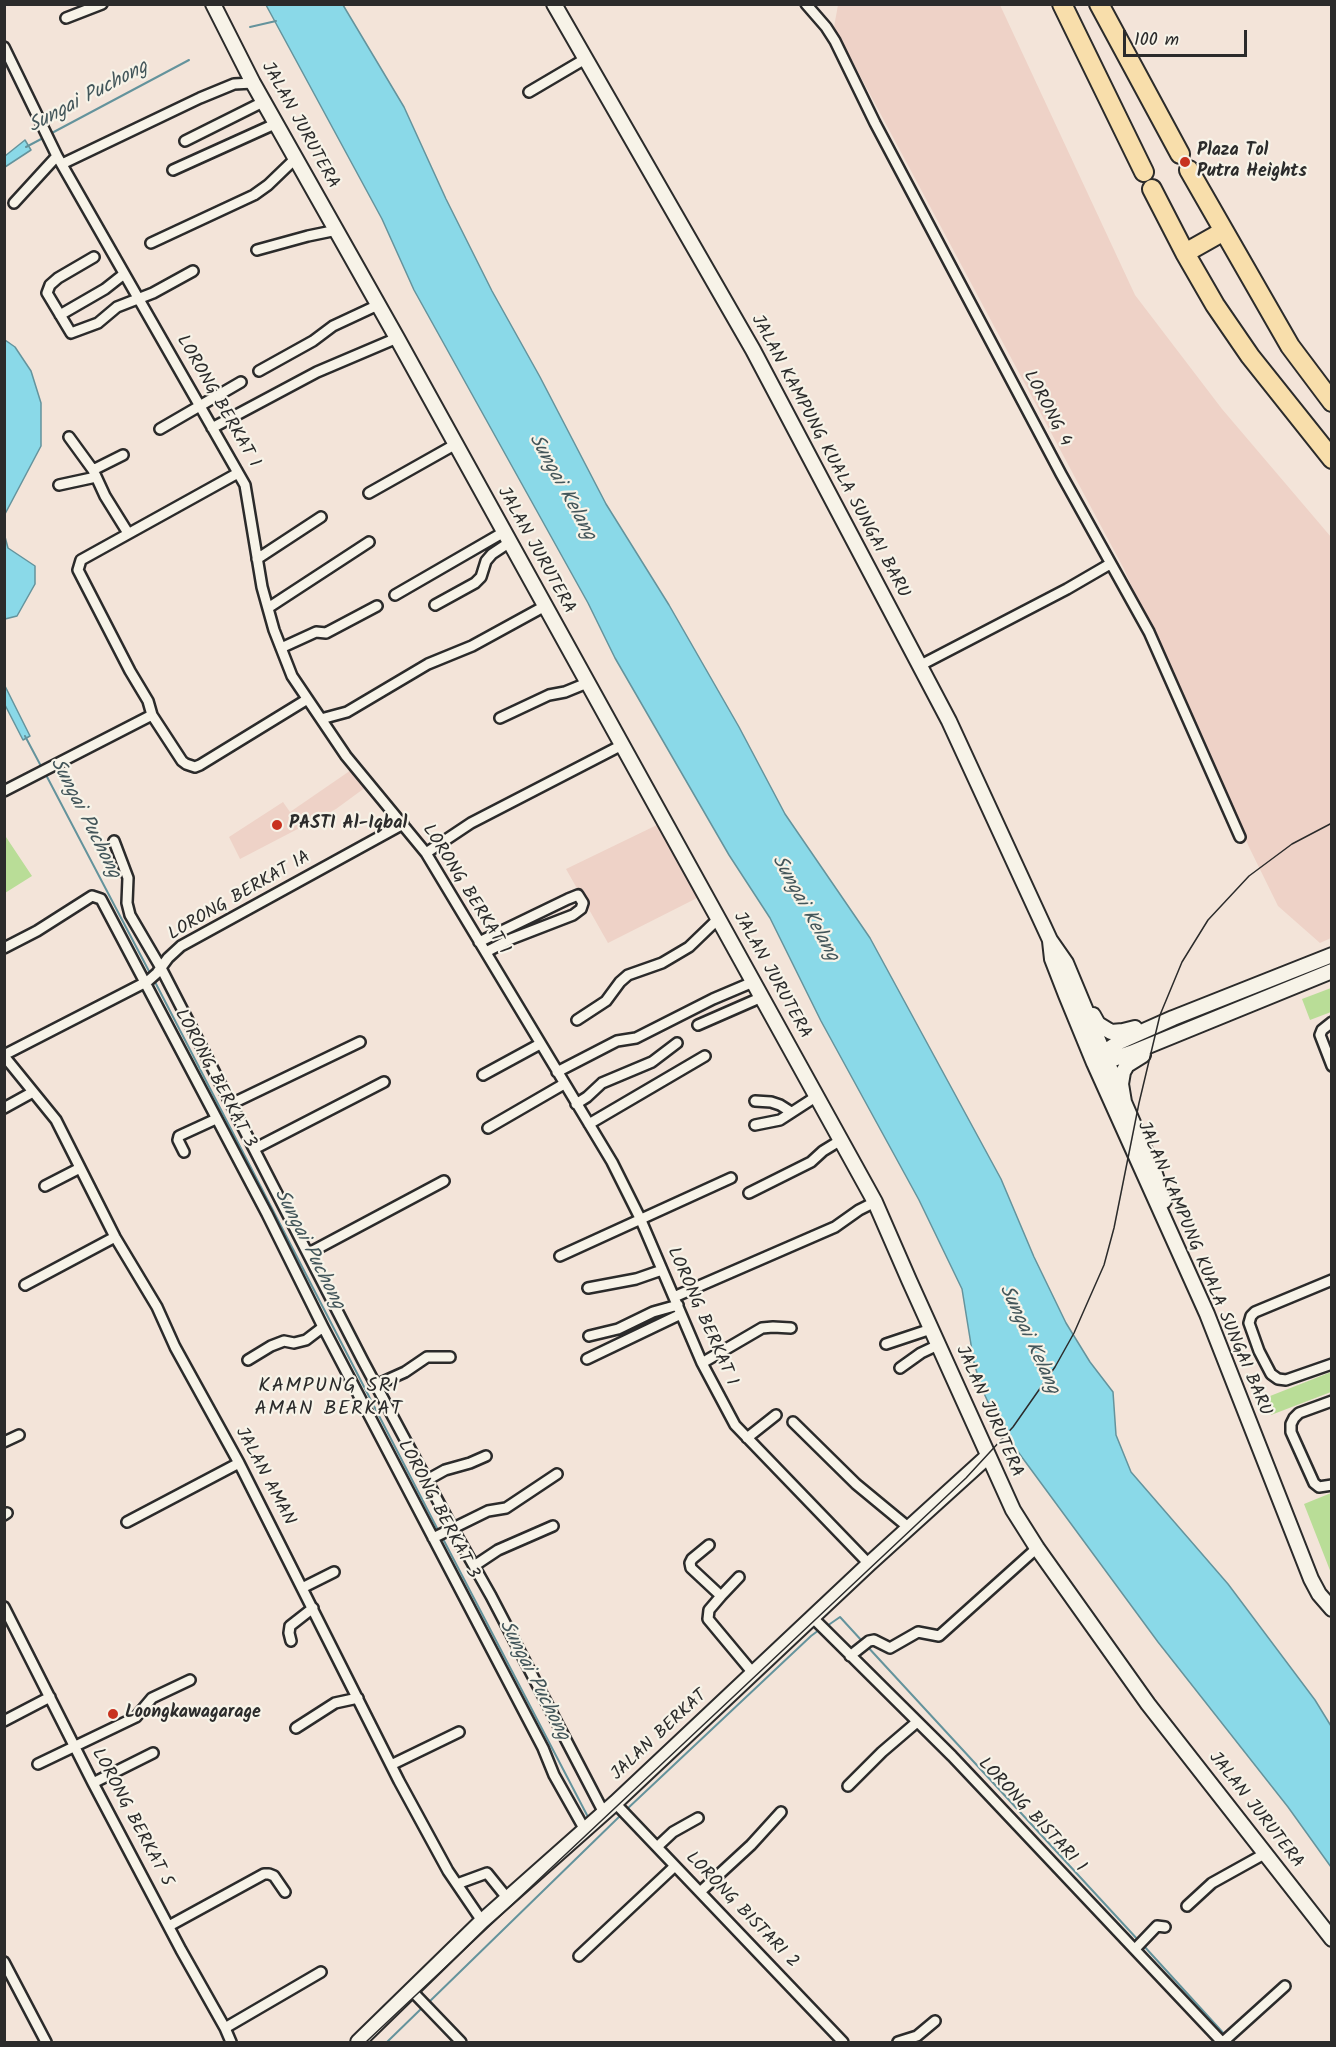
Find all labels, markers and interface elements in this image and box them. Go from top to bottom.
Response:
scale bar [1126,18,1250,56]
text: 100 m [1134,26,1179,55]
water label: Sungai Puchong [25,56,153,140]
street label: JALAN JURUTERA [255,59,343,193]
place label: Plaza Tol Putra Heights [1197,141,1307,184]
marker: Plaza Tol Putra Heights [1178,155,1192,169]
street label: JALAN KAMPUNG KUALA SUNGAI BARU [745,312,913,602]
street label: LORONG BERKAT 1 [170,332,264,472]
street label: LORONG 4 [1017,367,1075,451]
water label: Sungai Kelang [522,431,600,545]
street label: JALAN JURUTERA [491,484,579,618]
water label: Sungai Puchong [43,755,125,883]
place label: PASTI Al-Iqbal [289,814,407,836]
marker: PASTI Al-Iqbal [270,818,284,832]
street label: LORONG BERKAT 1 [416,821,514,959]
street label: LORONG BERKAT 1A [165,848,315,946]
water label: Sungai Kelang [765,852,843,966]
street label: JALAN JURUTERA [727,909,815,1043]
street label: LORONG BERKAT 3 [168,1006,260,1152]
street label: JALAN KAMPUNG KUALA SUNGAI BARU [1131,1119,1275,1419]
water label: Sungai Puchong [267,1186,349,1314]
street label: LORONG BERKAT 1 [661,1244,741,1390]
water label: Sungai Kelang [992,1282,1064,1398]
street label: JALAN JURUTERA [949,1343,1027,1481]
district label: KAMPUNG SRI AMAN BERKAT [255,1376,403,1423]
street label: JALAN AMAN [229,1424,299,1530]
street label: LORONG BERKAT 3 [391,1437,483,1583]
water label: Sungai Puchong [492,1617,574,1745]
street label: JALAN BERKAT [608,1686,712,1786]
place label: Loongkawagarage [125,1703,261,1725]
marker: Loongkawagarage [106,1707,120,1721]
street label: LORONG BERKAT 5 [85,1745,177,1891]
street label: JALAN JURUTERA [1203,1749,1307,1873]
street label: LORONG BISTARI 1 [972,1754,1090,1878]
street label: LORONG BISTARI 2 [680,1848,802,1974]

